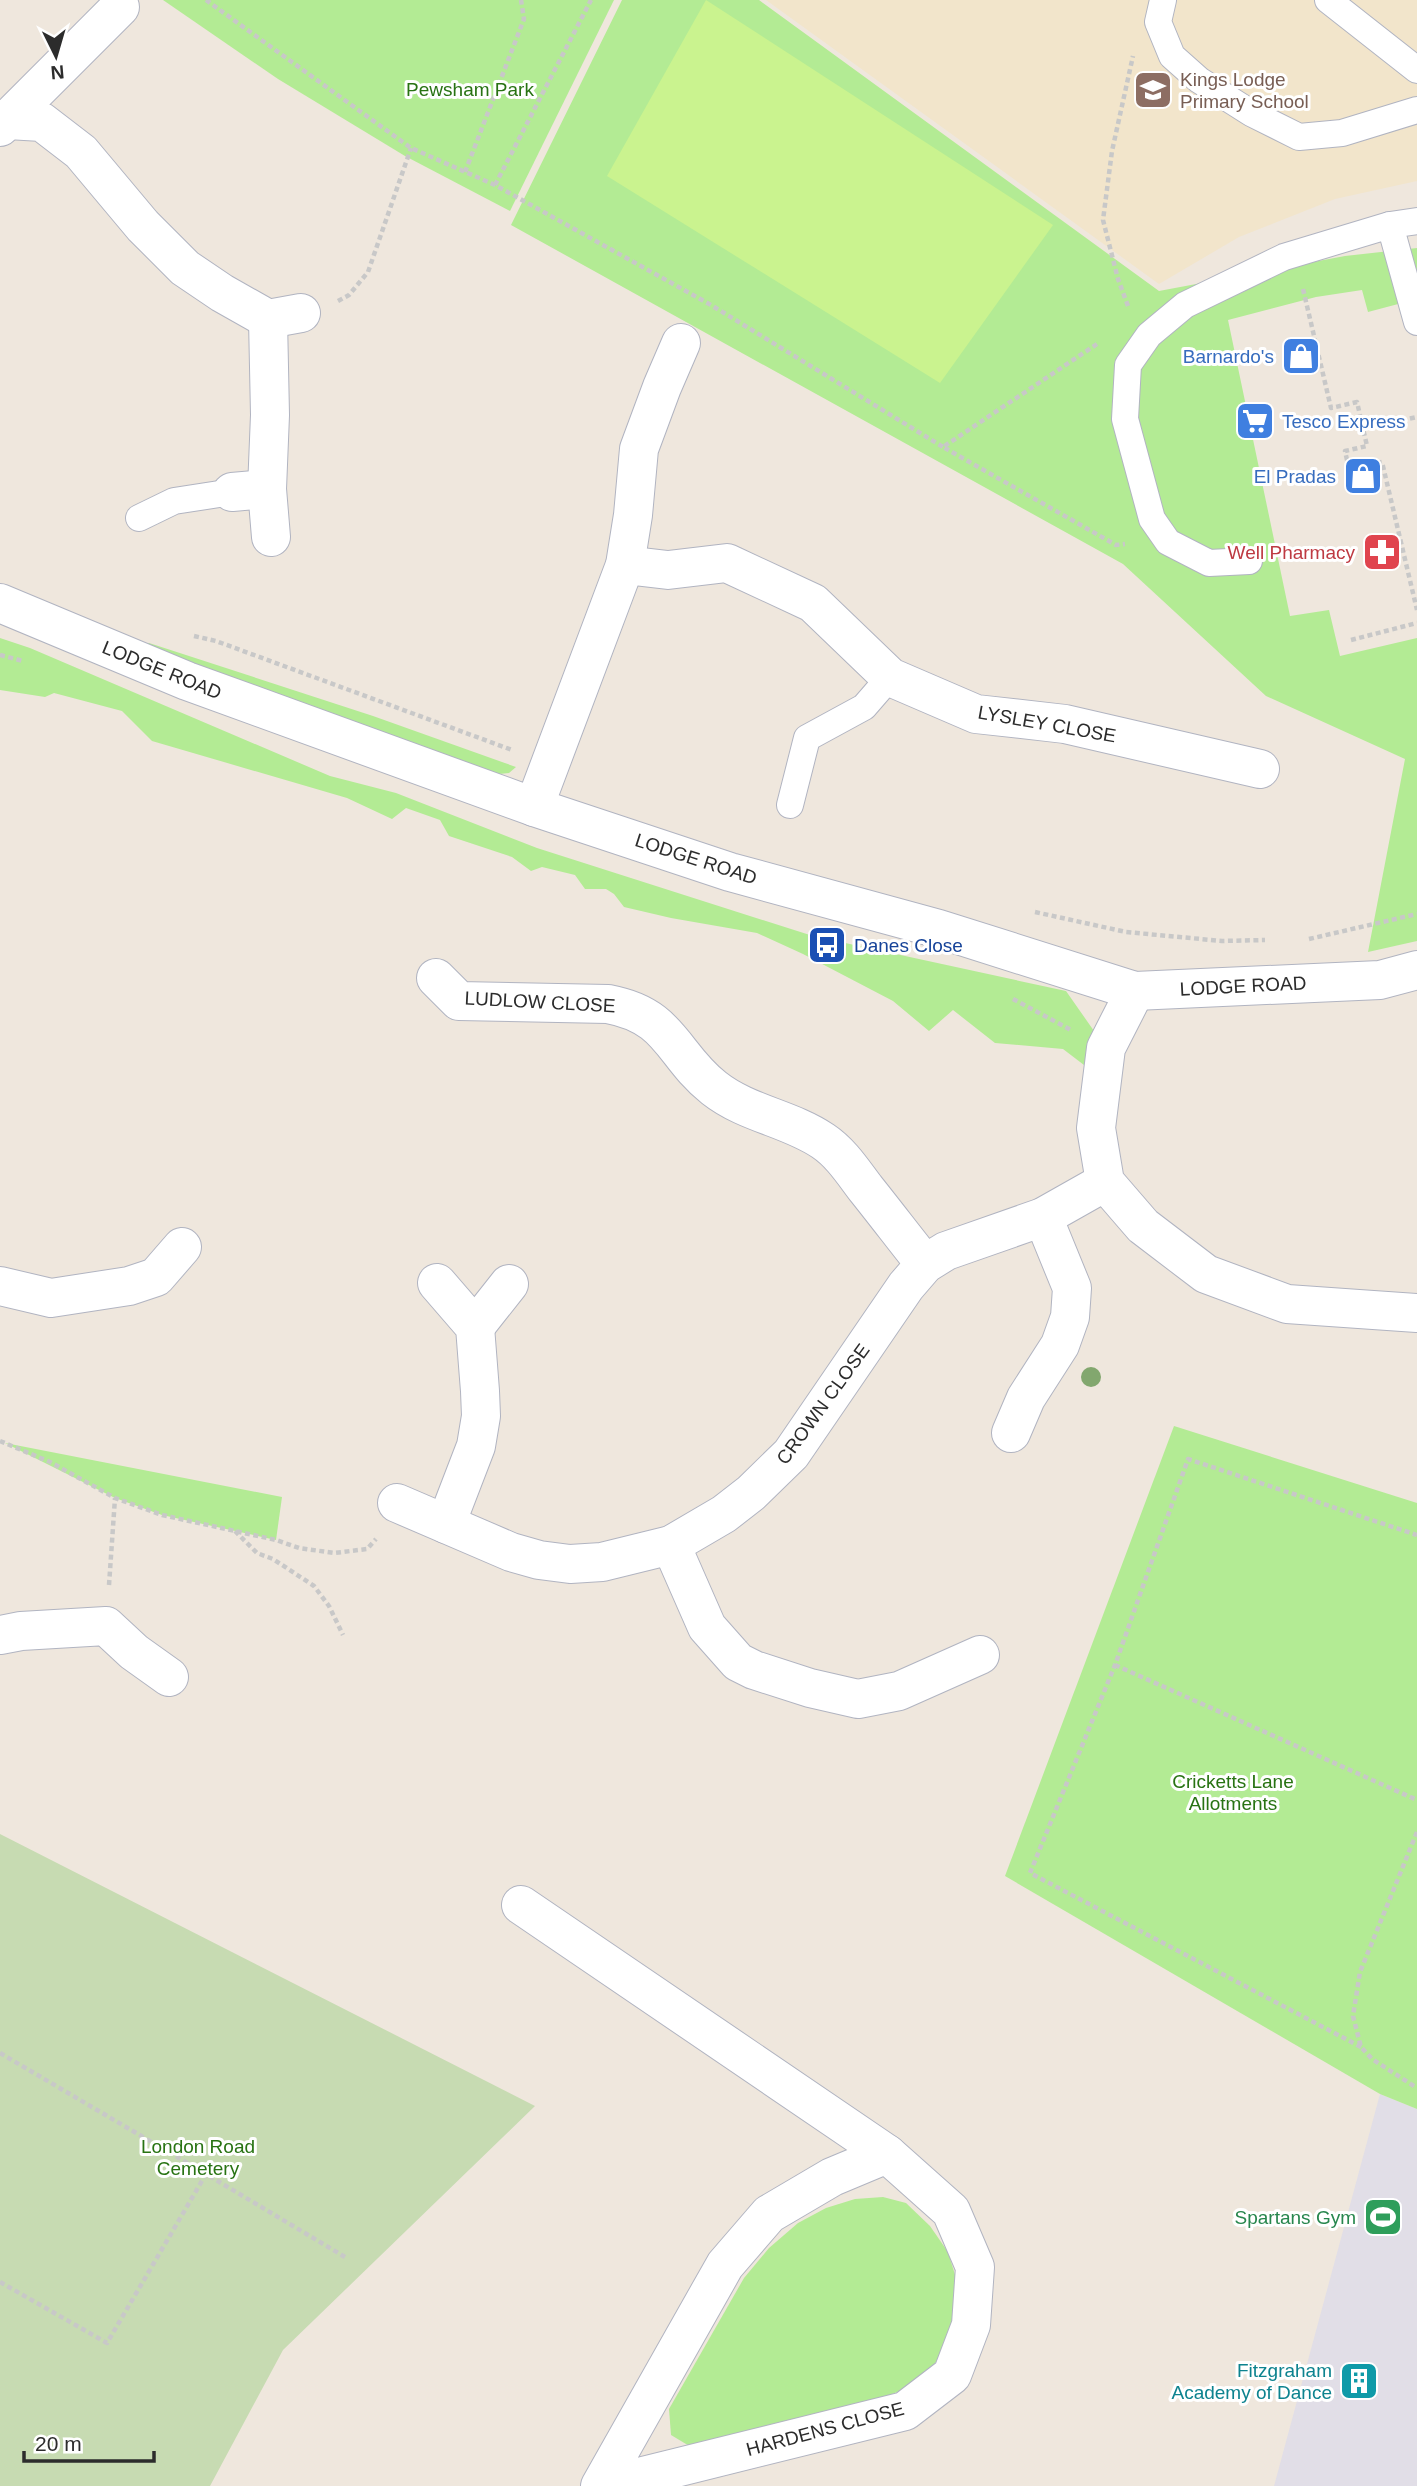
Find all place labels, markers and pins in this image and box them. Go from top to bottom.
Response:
school or university icon: Kings Lodge Primary School [1132,69,1174,111]
place label: Kings Lodge Primary School [1180,69,1309,112]
shop icon: Barnardo's [1280,335,1322,377]
place label: Barnardo's [1183,346,1274,367]
supermarket icon: Tesco Express [1234,400,1276,442]
place label: Tesco Express [1282,411,1406,432]
shop icon: El Pradas [1342,455,1384,497]
place label: El Pradas [1254,466,1336,487]
pharmacy icon: Well Pharmacy [1361,531,1403,573]
place label: Well Pharmacy [1228,542,1355,563]
bus stop icon: Danes Close [806,924,848,966]
place label: Danes Close [854,935,963,956]
sports icon: Spartans Gym [1362,2196,1404,2238]
place label: Spartans Gym [1235,2207,1356,2228]
place label: Fitzgraham Academy of Dance [1171,2360,1332,2403]
building icon: Fitzgraham Academy of Dance [1338,2360,1380,2402]

